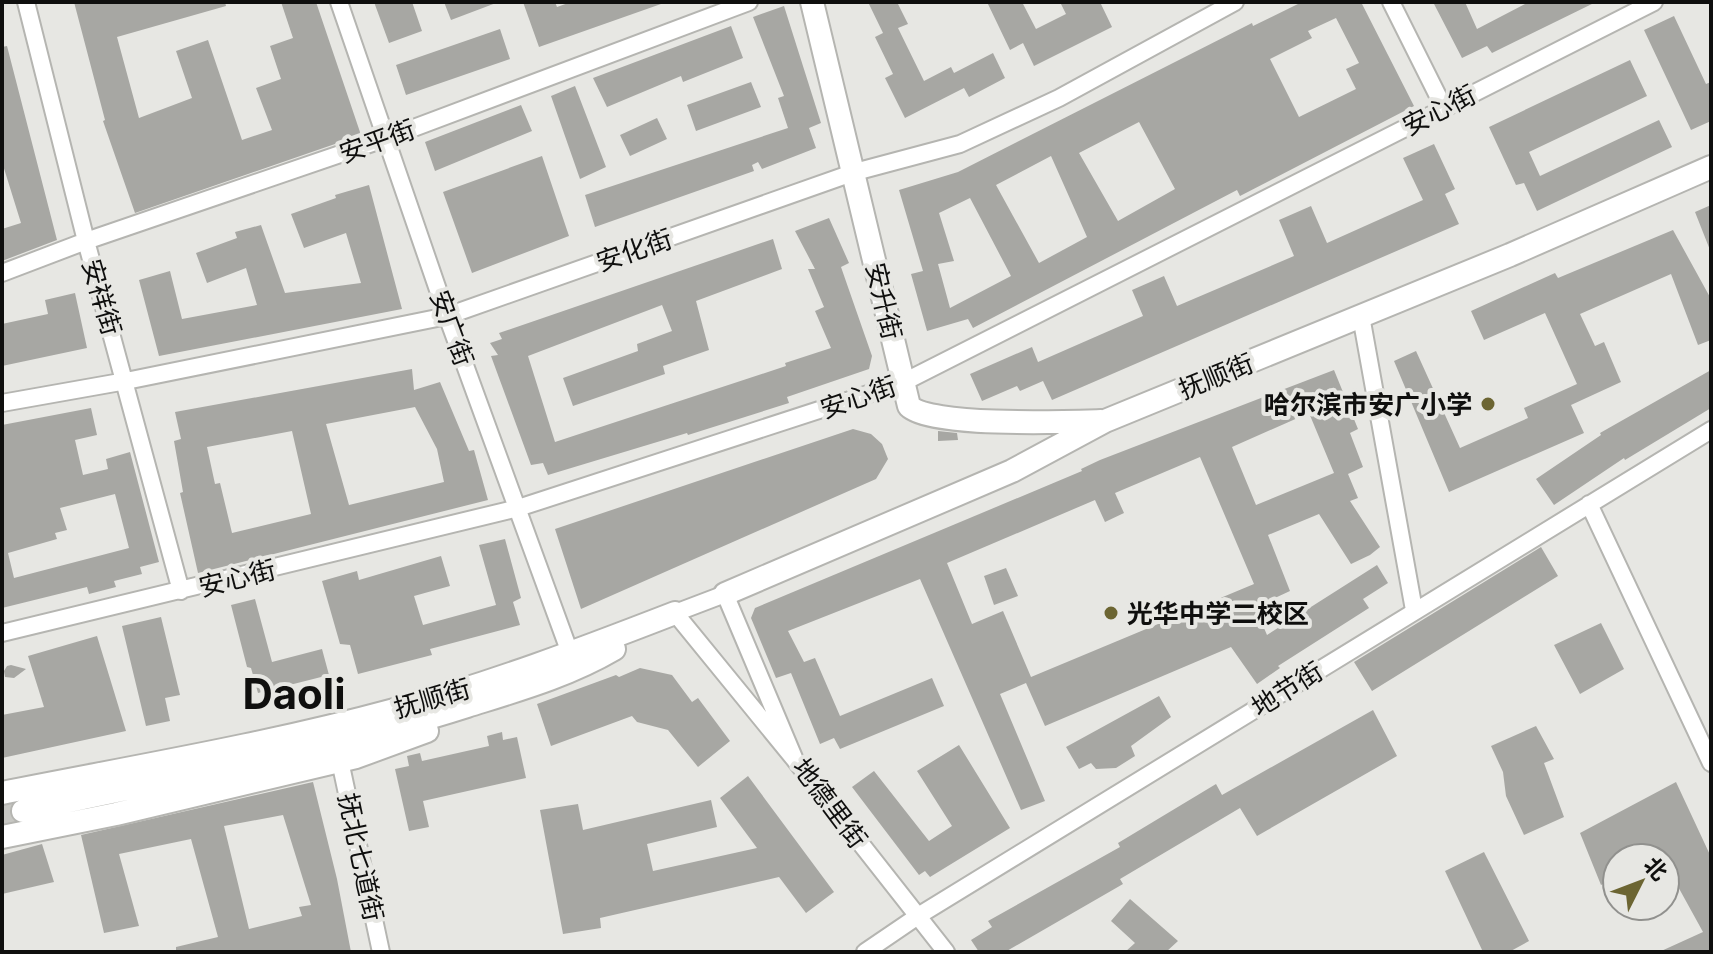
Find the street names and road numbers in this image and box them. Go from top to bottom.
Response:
street label: 安心街 [1397,78,1481,142]
street label: 安平街 [335,113,419,169]
street label: 安化街 [592,223,676,277]
street label: 安祥街 [76,255,128,339]
street label: 安升街 [860,260,908,342]
street label: 安广街 [424,286,480,370]
street label: 抚顺街 [1174,347,1258,405]
street label: 安心街 [816,370,900,424]
street label: 安心街 [195,554,279,602]
street label: 地节街 [1246,655,1328,723]
street label: 抚顺街 [390,672,474,724]
street label: 地德里街 [786,752,874,854]
street label: 抚北七道街 [332,790,390,924]

